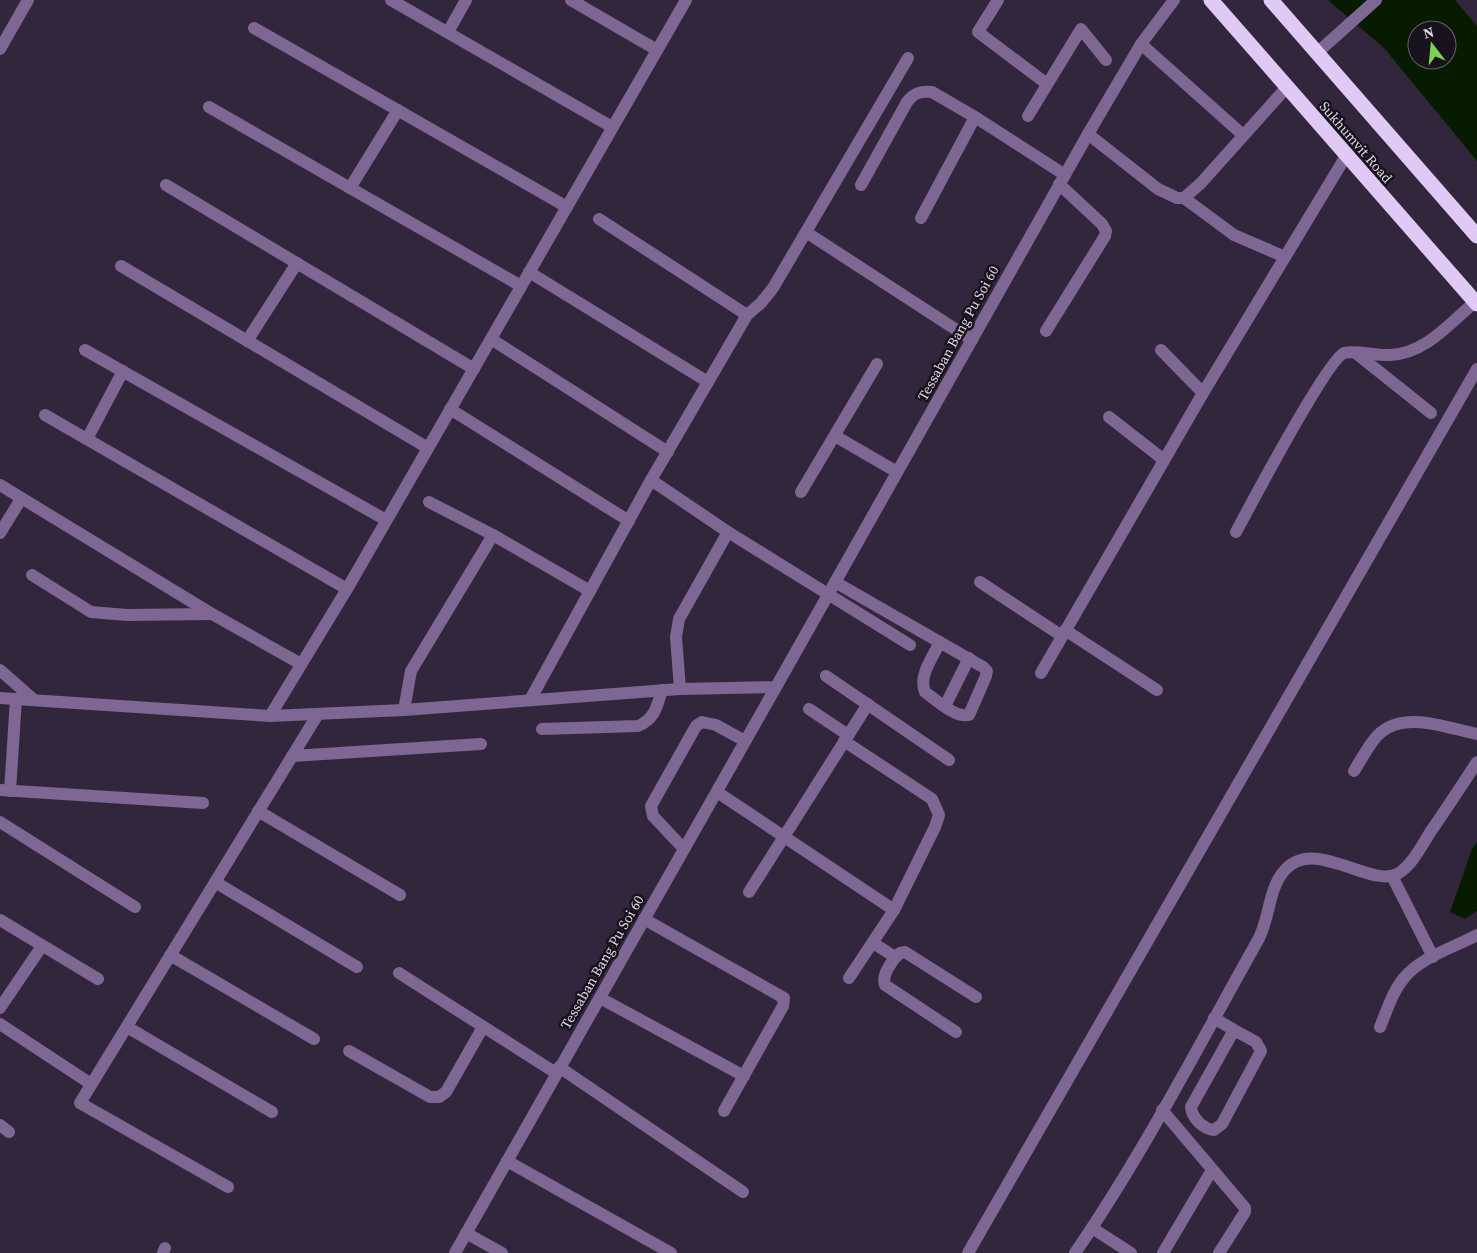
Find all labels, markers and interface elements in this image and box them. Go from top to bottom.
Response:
north arrow [1407,20,1457,70]
text: N [1421,21,1436,44]
street label: Sukhumvit Road [1315,97,1397,187]
street label: Tessaban Bang Pu Soi 60 [913,262,1003,404]
street label: Tessaban Bang Pu Soi 60 [555,891,649,1033]

